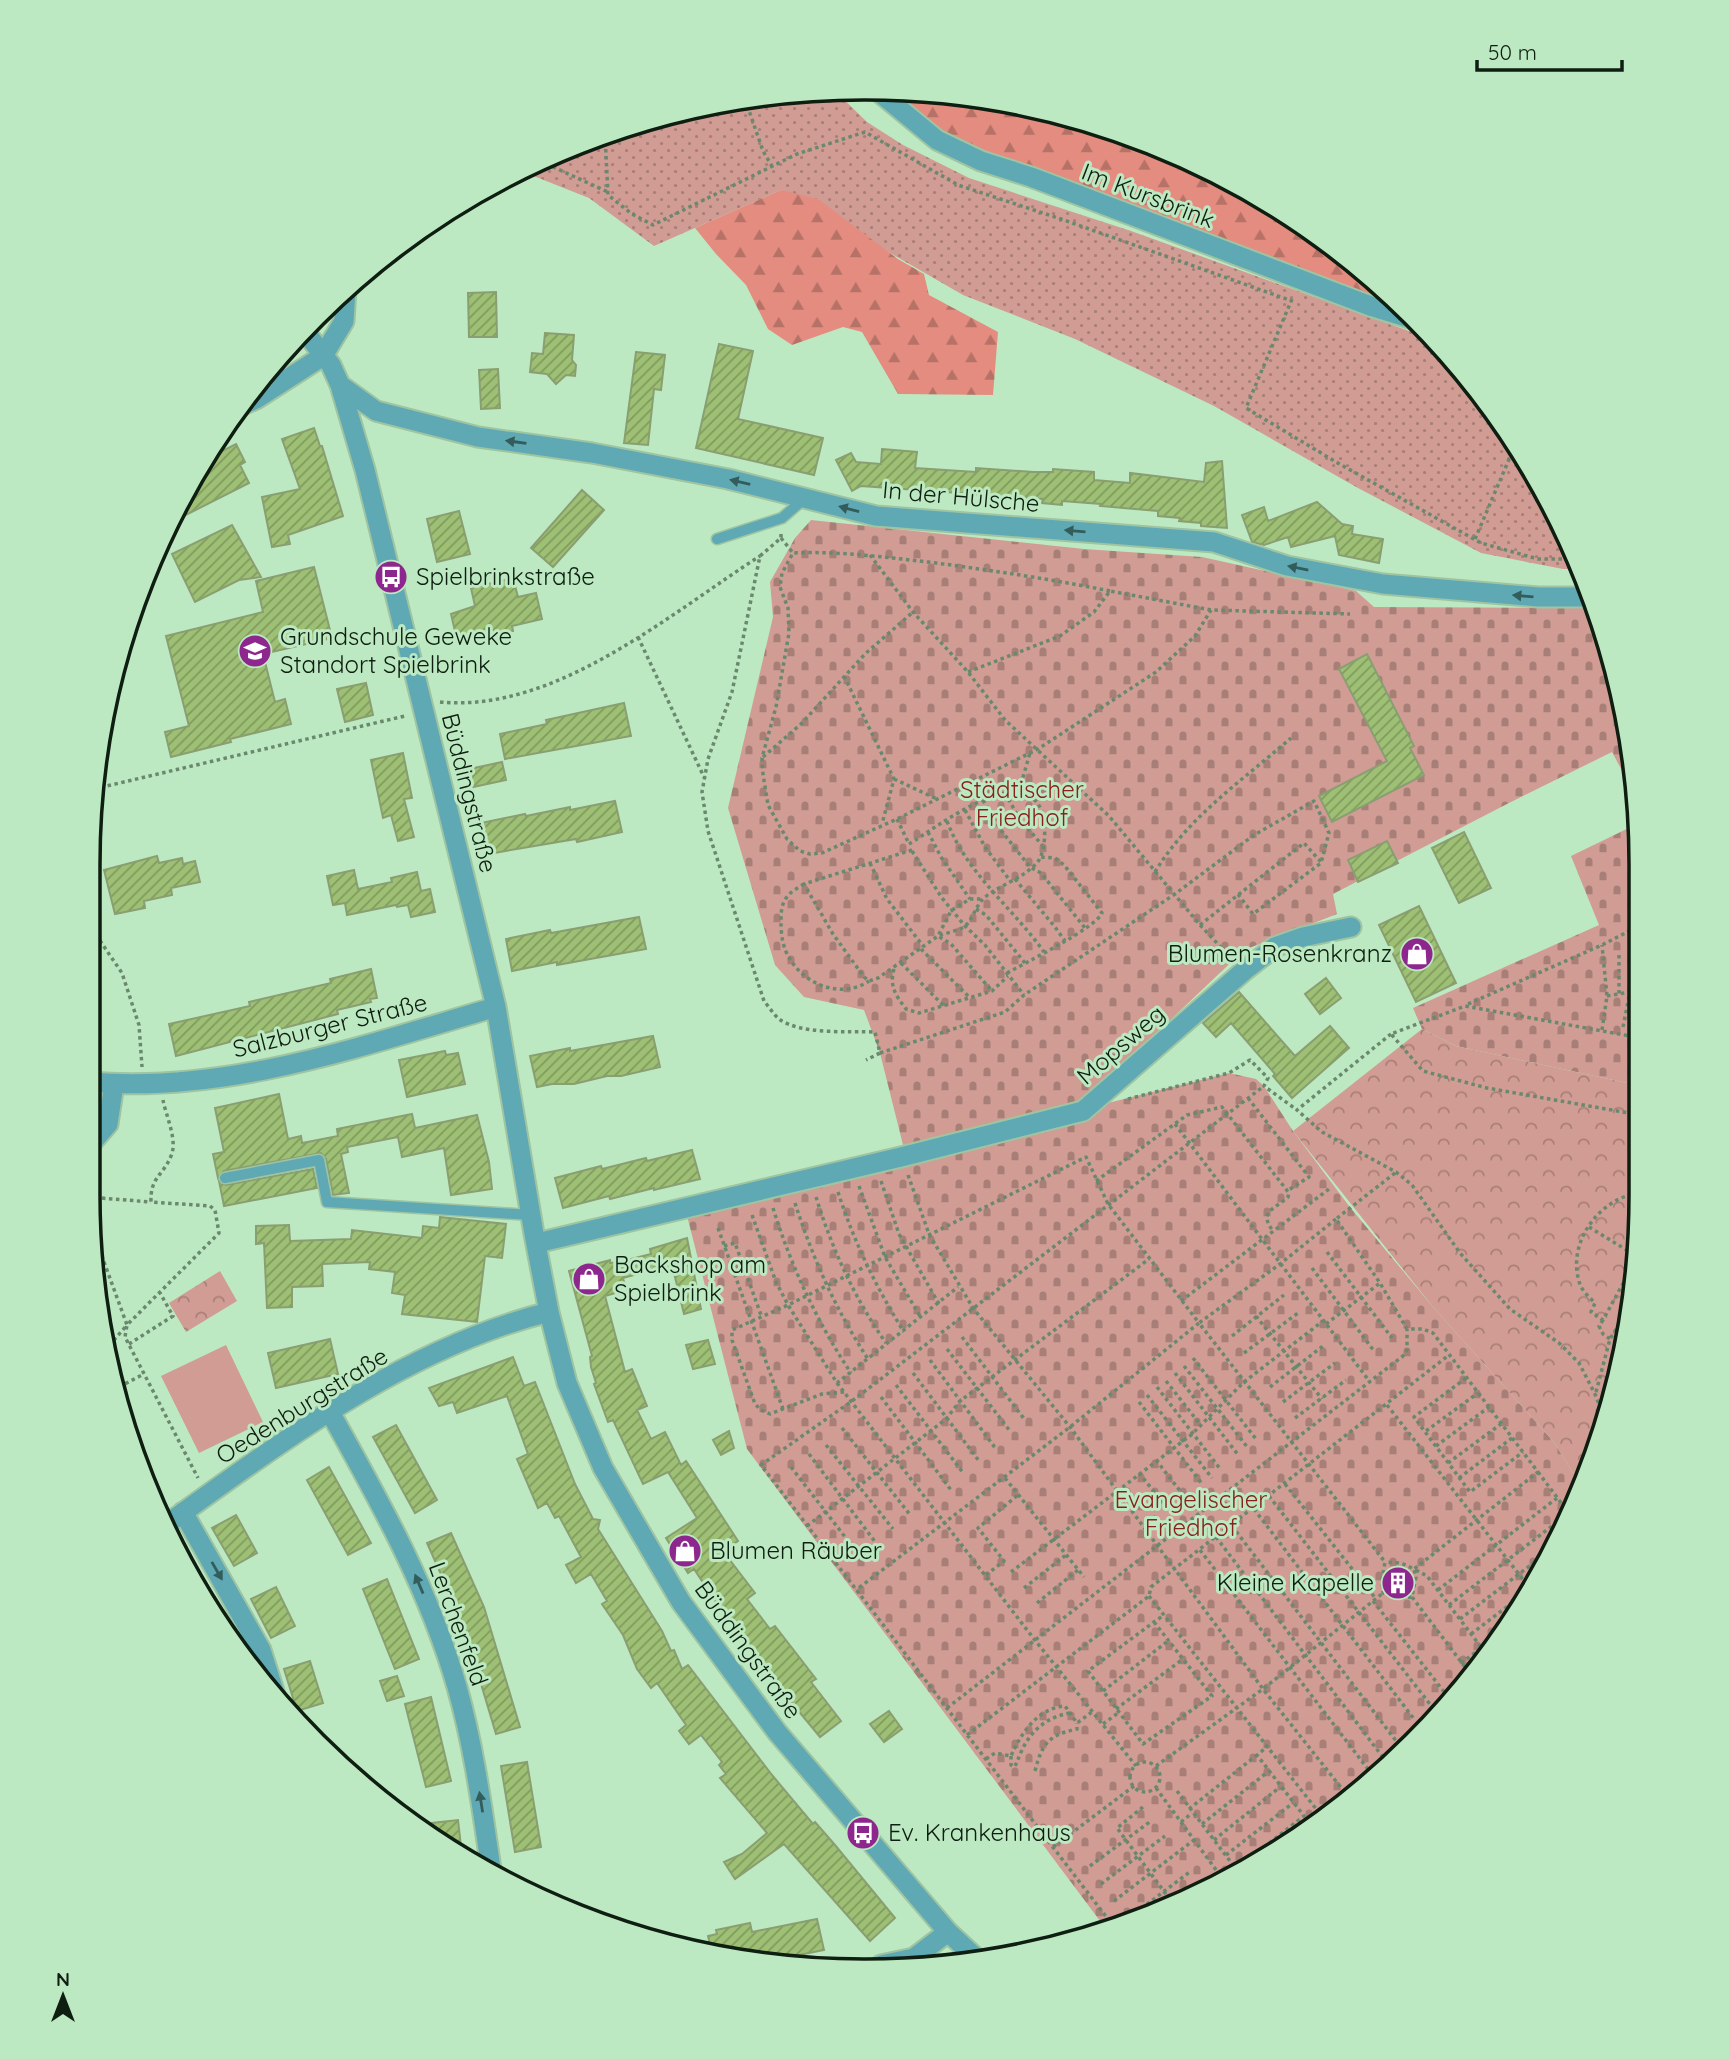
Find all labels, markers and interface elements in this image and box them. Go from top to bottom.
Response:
scale bar [1477,28,1622,72]
text: 50 m [1488,39,1537,65]
street label: Im Kursbrink [1078,156,1219,234]
one-way arrow [505,436,527,447]
street label: In der Hülsche [881,474,1041,518]
one-way arrow [729,476,751,487]
one-way arrow [838,503,860,514]
one-way arrow [1063,525,1085,536]
bus stop icon: Spielbrinkstraße [372,558,410,596]
place label: Spielbrinkstraße [416,561,595,591]
one-way arrow [1287,563,1309,574]
one-way arrow [1512,590,1534,601]
place label: Grundschule Geweke Standort Spielbrink [280,621,512,679]
school or university icon: Grundschule Geweke Standort Spielbrink [236,632,274,670]
street label: Büddingstraße [436,710,504,876]
park label: Städtischer Friedhof [960,774,1084,832]
shop icon: Blumen-Rosenkranz [1398,935,1436,973]
place label: Blumen-Rosenkranz [1168,938,1392,968]
street label: Salzburger Straße [229,986,430,1064]
street label: Mopsweg [1070,998,1170,1091]
place label: Backshop am Spielbrink [614,1249,766,1307]
shop icon: Backshop am Spielbrink [570,1260,608,1298]
street label: Oedenburgstraße [210,1340,393,1470]
park label: Evangelischer Friedhof [1114,1484,1268,1542]
shop icon: Blumen Räuber [666,1532,704,1570]
place label: Blumen Räuber [710,1535,882,1565]
street label: Lerchenfeld [423,1558,495,1690]
one-way arrow [211,1562,223,1581]
building icon: Kleine Kapelle [1379,1564,1417,1602]
place label: Kleine Kapelle [1217,1567,1374,1597]
one-way arrow [413,1573,424,1594]
street label: Büddingstraße [689,1575,809,1724]
one-way arrow [476,1791,487,1813]
bus stop icon: Ev. Krankenhaus [844,1814,882,1852]
place label: Ev. Krankenhaus [888,1817,1071,1847]
north arrow [28,1961,98,2031]
text: N [56,1967,70,1991]

